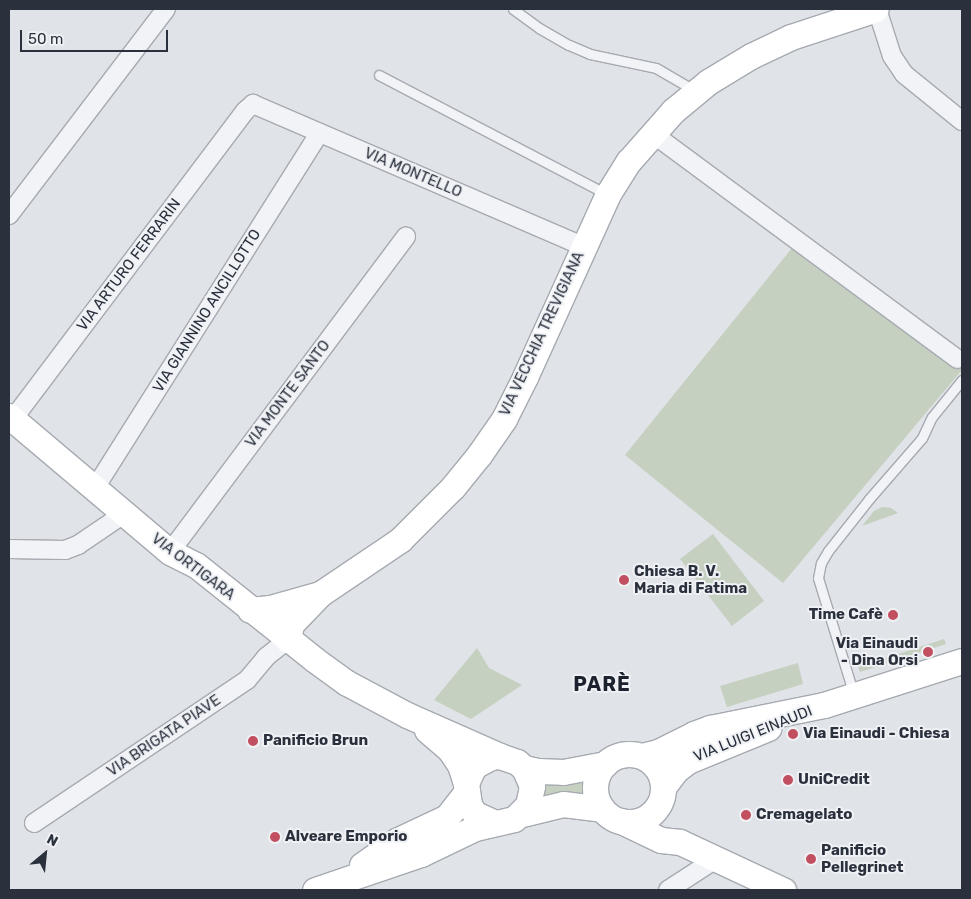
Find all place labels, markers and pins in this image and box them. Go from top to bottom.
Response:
place label: Chiesa B. V. Maria di Fatima [634,562,747,597]
marker: Chiesa B. V. Maria di Fatima [618,574,630,586]
place label: Time Cafè [809,606,883,624]
marker: Time Cafè [887,609,899,621]
place label: Via Einaudi - Dina Orsi [836,634,918,669]
marker: Via Einaudi - Dina Orsi [922,646,934,658]
place label: Via Einaudi - Chiesa [803,725,949,743]
marker: Via Einaudi - Chiesa [787,728,799,740]
place label: Panificio Brun [263,732,368,750]
marker: Panificio Brun [247,735,259,747]
place label: UniCredit [798,771,870,789]
marker: UniCredit [782,774,794,786]
place label: Cremagelato [756,806,852,824]
marker: Cremagelato [740,809,752,821]
place label: Alveare Emporio [285,828,407,846]
marker: Alveare Emporio [269,831,281,843]
place label: Panificio Pellegrinet [821,841,904,876]
marker: Panificio Pellegrinet [805,853,817,865]

